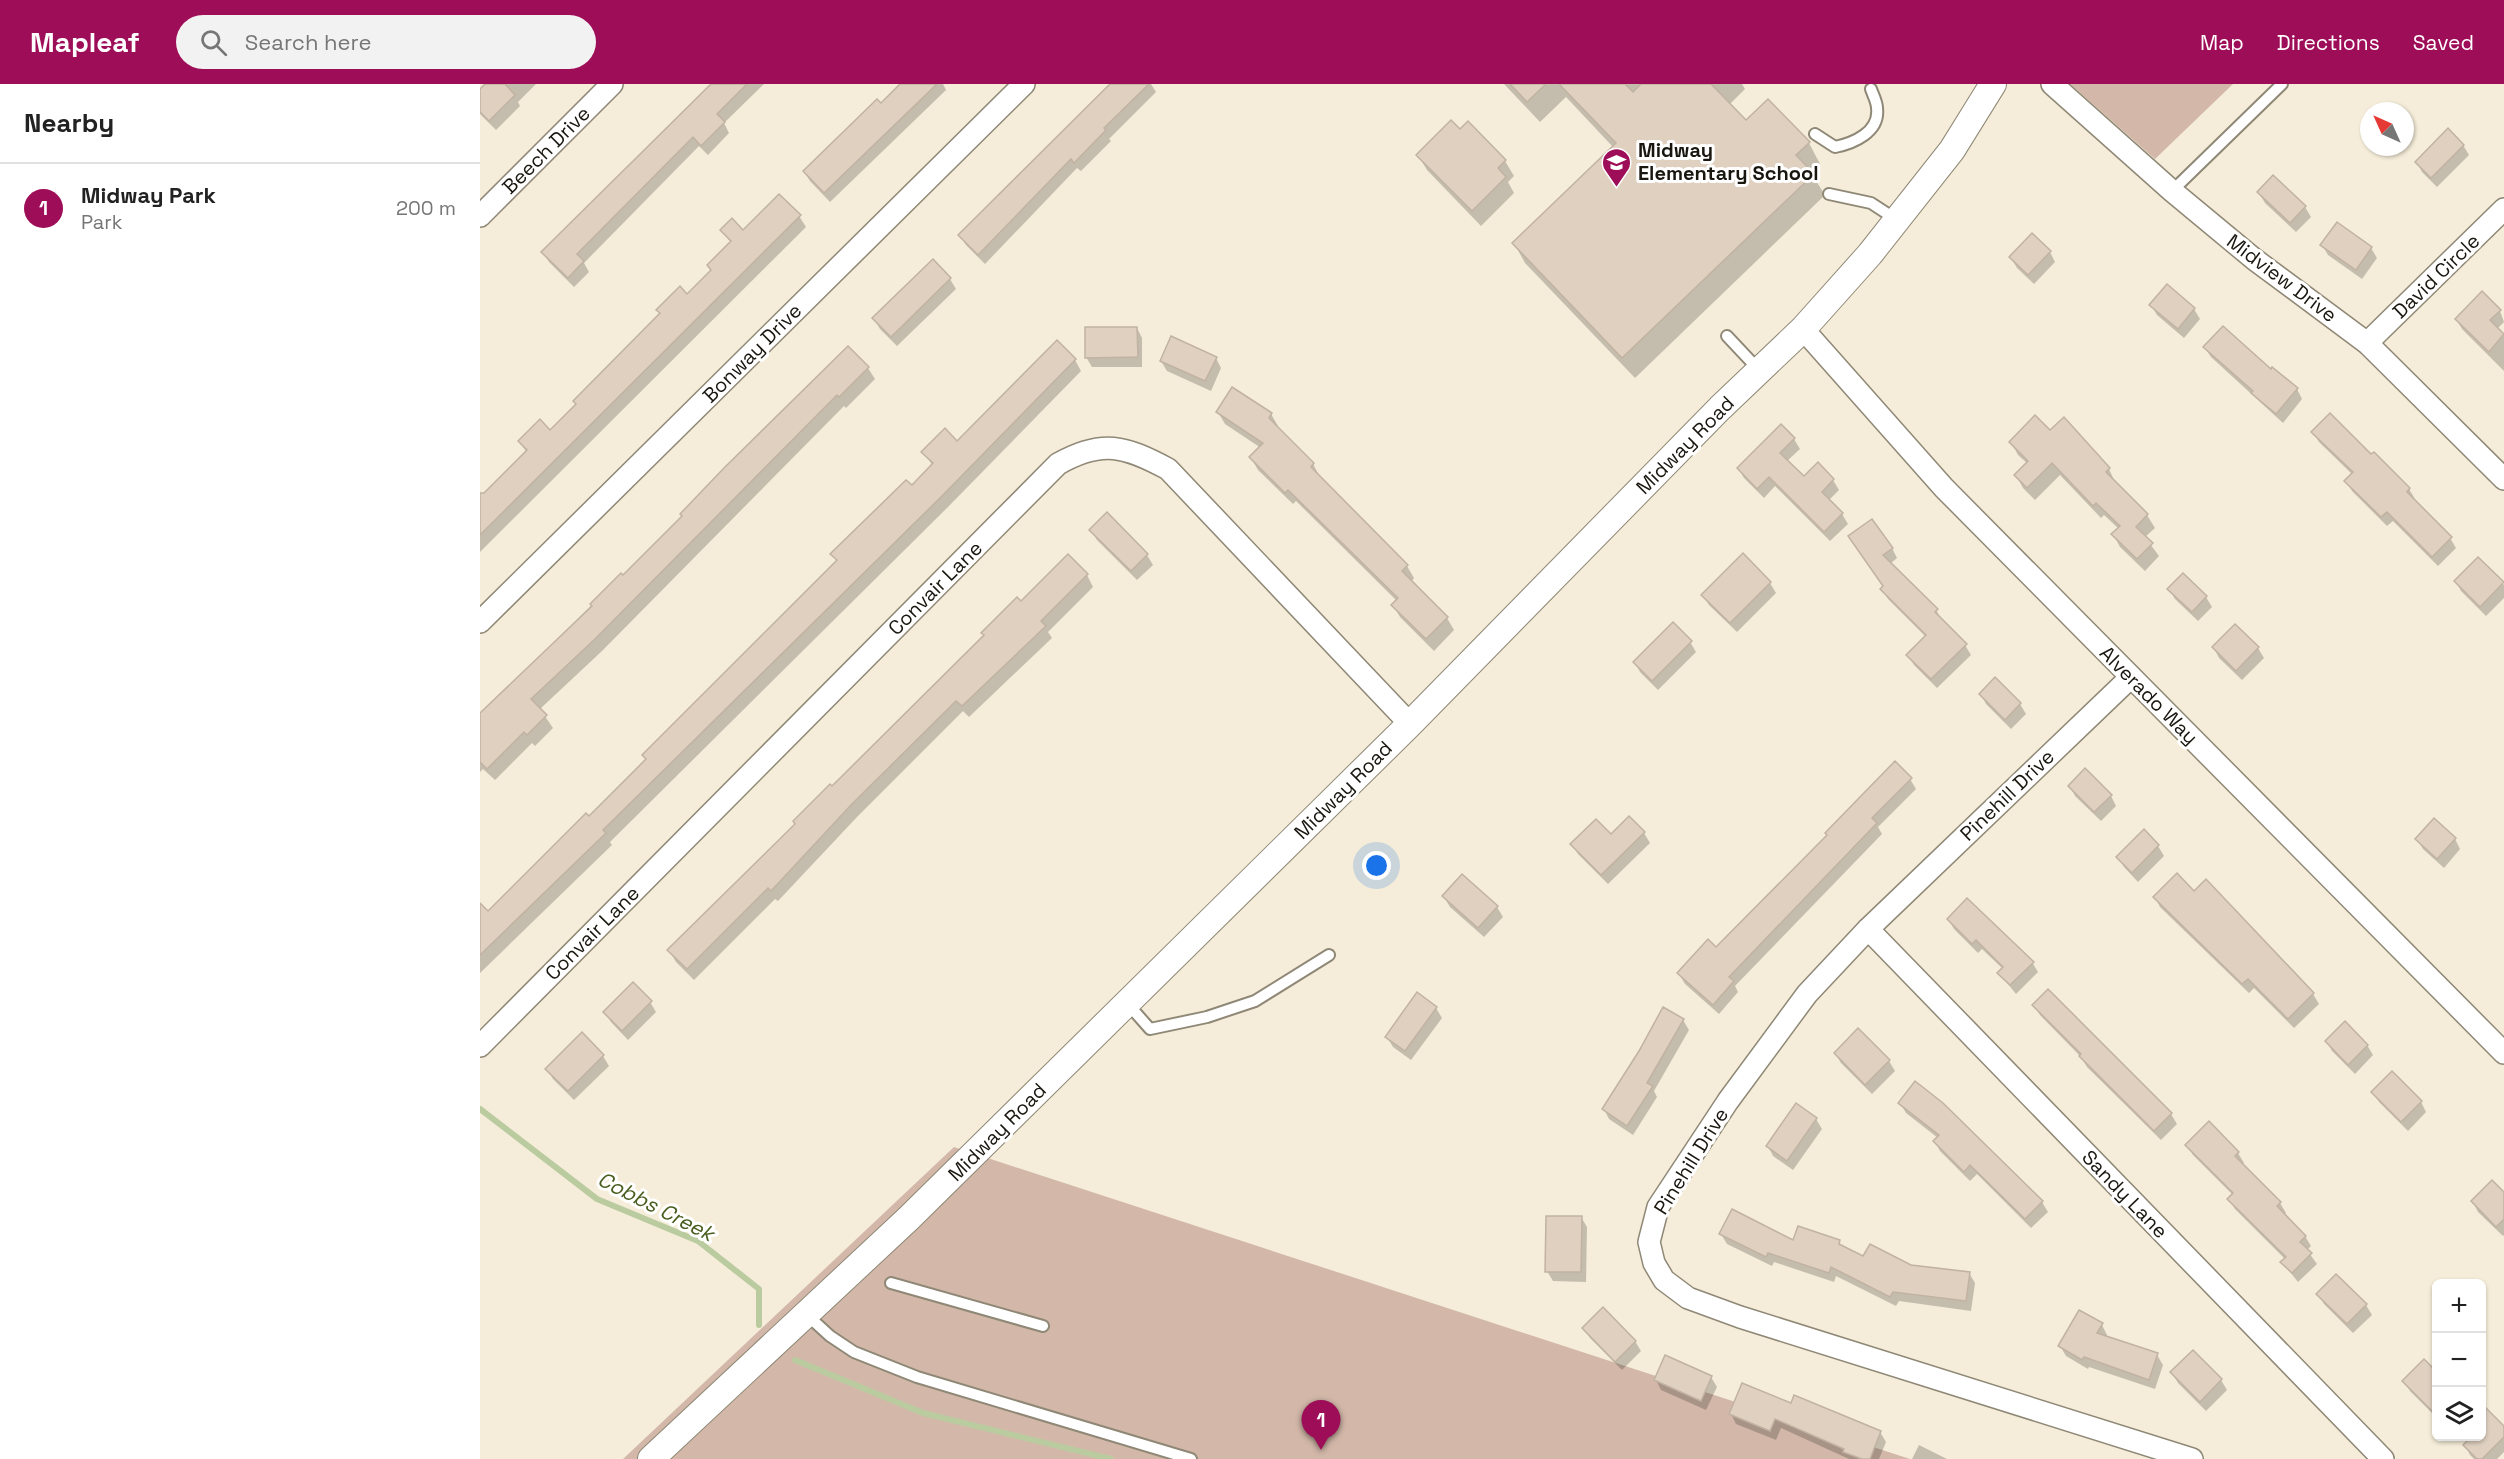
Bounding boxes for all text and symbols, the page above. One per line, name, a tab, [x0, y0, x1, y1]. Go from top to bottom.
search box	[176, 15, 596, 69]
text: Mapleaf	[30, 24, 140, 60]
icon: search	[197, 26, 230, 59]
text: Search here	[245, 28, 372, 56]
text: Map	[2200, 29, 2244, 56]
text: Directions	[2277, 29, 2380, 56]
text: Saved	[2413, 29, 2474, 56]
street label: Beech Drive	[496, 100, 596, 200]
north arrow	[2360, 102, 2414, 156]
text: Nearby	[24, 106, 114, 140]
place label: Midway Elementary School	[1638, 137, 1819, 186]
school or university icon: Midway Elementary School	[1601, 146, 1633, 188]
text: Midway Park	[81, 181, 216, 209]
text: 1	[39, 195, 48, 221]
text: 200 m	[396, 195, 456, 221]
text: Park	[81, 209, 123, 235]
street label: Midview Drive	[2222, 228, 2342, 328]
street label: David Circle	[2387, 228, 2485, 324]
street label: Bonway Drive	[697, 298, 807, 408]
street label: Midway Road	[1630, 390, 1740, 500]
street label: Convair Lane	[882, 535, 988, 641]
street label: Alverado Way	[2094, 640, 2204, 750]
street label: Midway Road	[1288, 735, 1398, 845]
street label: Pinehill Drive	[1954, 744, 2060, 846]
your location	[1362, 851, 1391, 880]
street label: Convair Lane	[539, 880, 645, 986]
street label: Midway Road	[942, 1077, 1052, 1187]
street label: Pinehill Drive	[1648, 1103, 1734, 1219]
street label: Sandy Lane	[2076, 1144, 2174, 1244]
water label: Cobbs Creek	[593, 1165, 721, 1248]
map controls	[2432, 1279, 2486, 1441]
button: +	[2432, 1279, 2486, 1333]
button: −	[2432, 1333, 2486, 1387]
button: layers	[2432, 1387, 2486, 1441]
pin: 1	[1302, 1400, 1340, 1450]

